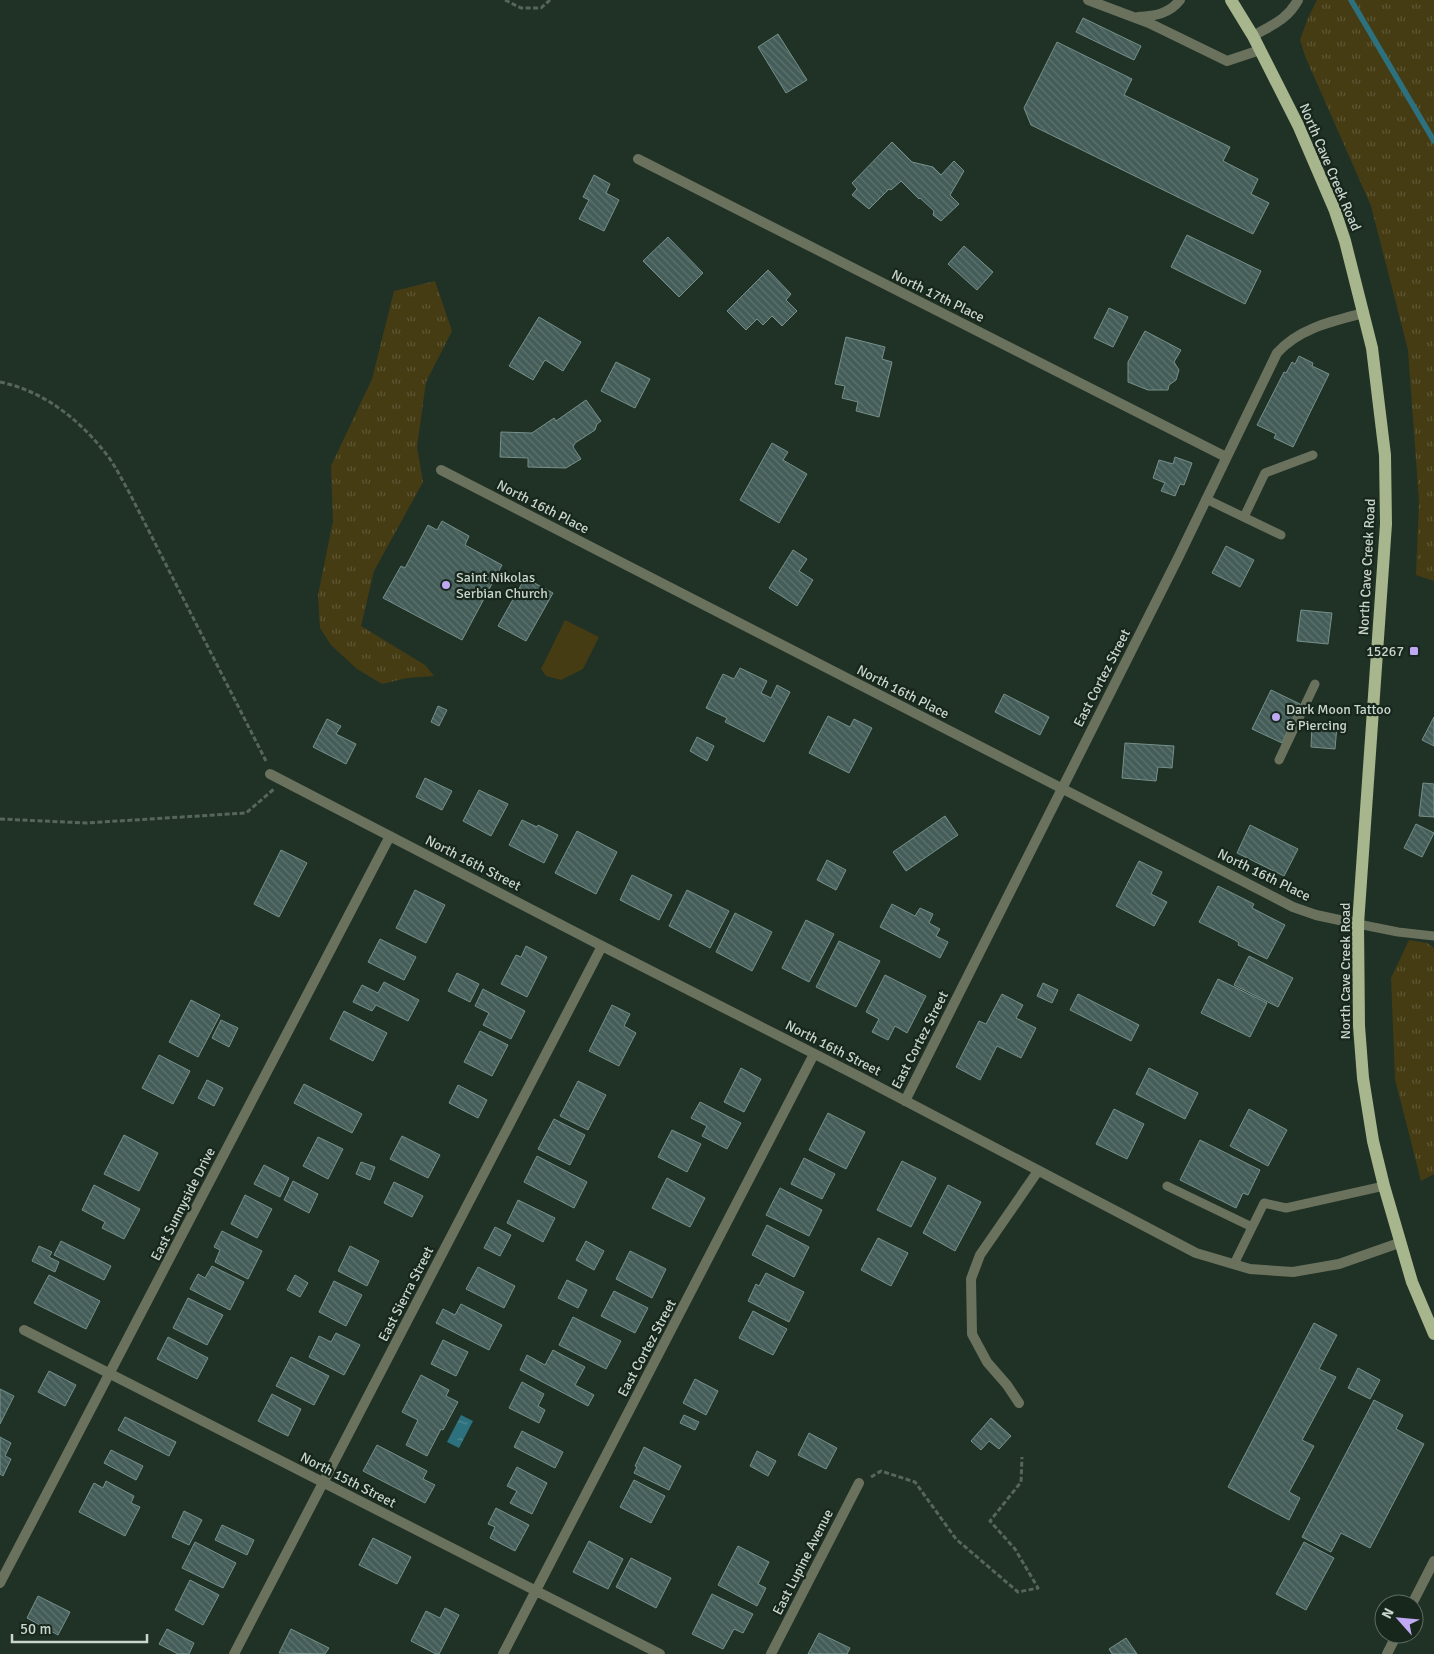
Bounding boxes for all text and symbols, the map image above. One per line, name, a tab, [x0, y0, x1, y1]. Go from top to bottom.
street label: North Cave Creek Road	[1295, 101, 1365, 233]
street label: North 17th Place	[889, 266, 987, 326]
street label: North 16th Place	[494, 476, 592, 538]
street label: North Cave Creek Road	[1355, 498, 1379, 636]
place label: Saint Nikolas Serbian Church	[456, 569, 548, 602]
marker: Saint Nikolas Serbian Church	[440, 579, 452, 591]
street label: East Cortez Street	[1070, 626, 1134, 730]
place label: 15267	[1366, 643, 1404, 660]
marker: 15267	[1408, 645, 1420, 657]
street label: North 16th Place	[854, 661, 952, 723]
place label: Dark Moon Tattoo & Piercing	[1286, 701, 1391, 734]
marker: Dark Moon Tattoo & Piercing	[1270, 711, 1282, 723]
street label: North 16th Street	[422, 832, 524, 894]
street label: North 16th Place	[1215, 845, 1313, 905]
street label: North Cave Creek Road	[1337, 903, 1354, 1039]
street label: East Cortez Street	[888, 988, 952, 1092]
street label: North 16th Street	[782, 1017, 884, 1079]
street label: East Sunnyside Drive	[147, 1145, 219, 1263]
street label: East Sierra Street	[375, 1244, 437, 1344]
street label: East Cortez Street	[614, 1296, 680, 1400]
street label: North 15th Street	[297, 1449, 399, 1511]
street label: East Lupine Avenue	[769, 1506, 837, 1618]
north arrow	[1374, 1594, 1424, 1644]
text: N	[1378, 1605, 1398, 1622]
scale bar	[12, 1612, 148, 1644]
text: 50 m	[20, 1620, 51, 1638]

